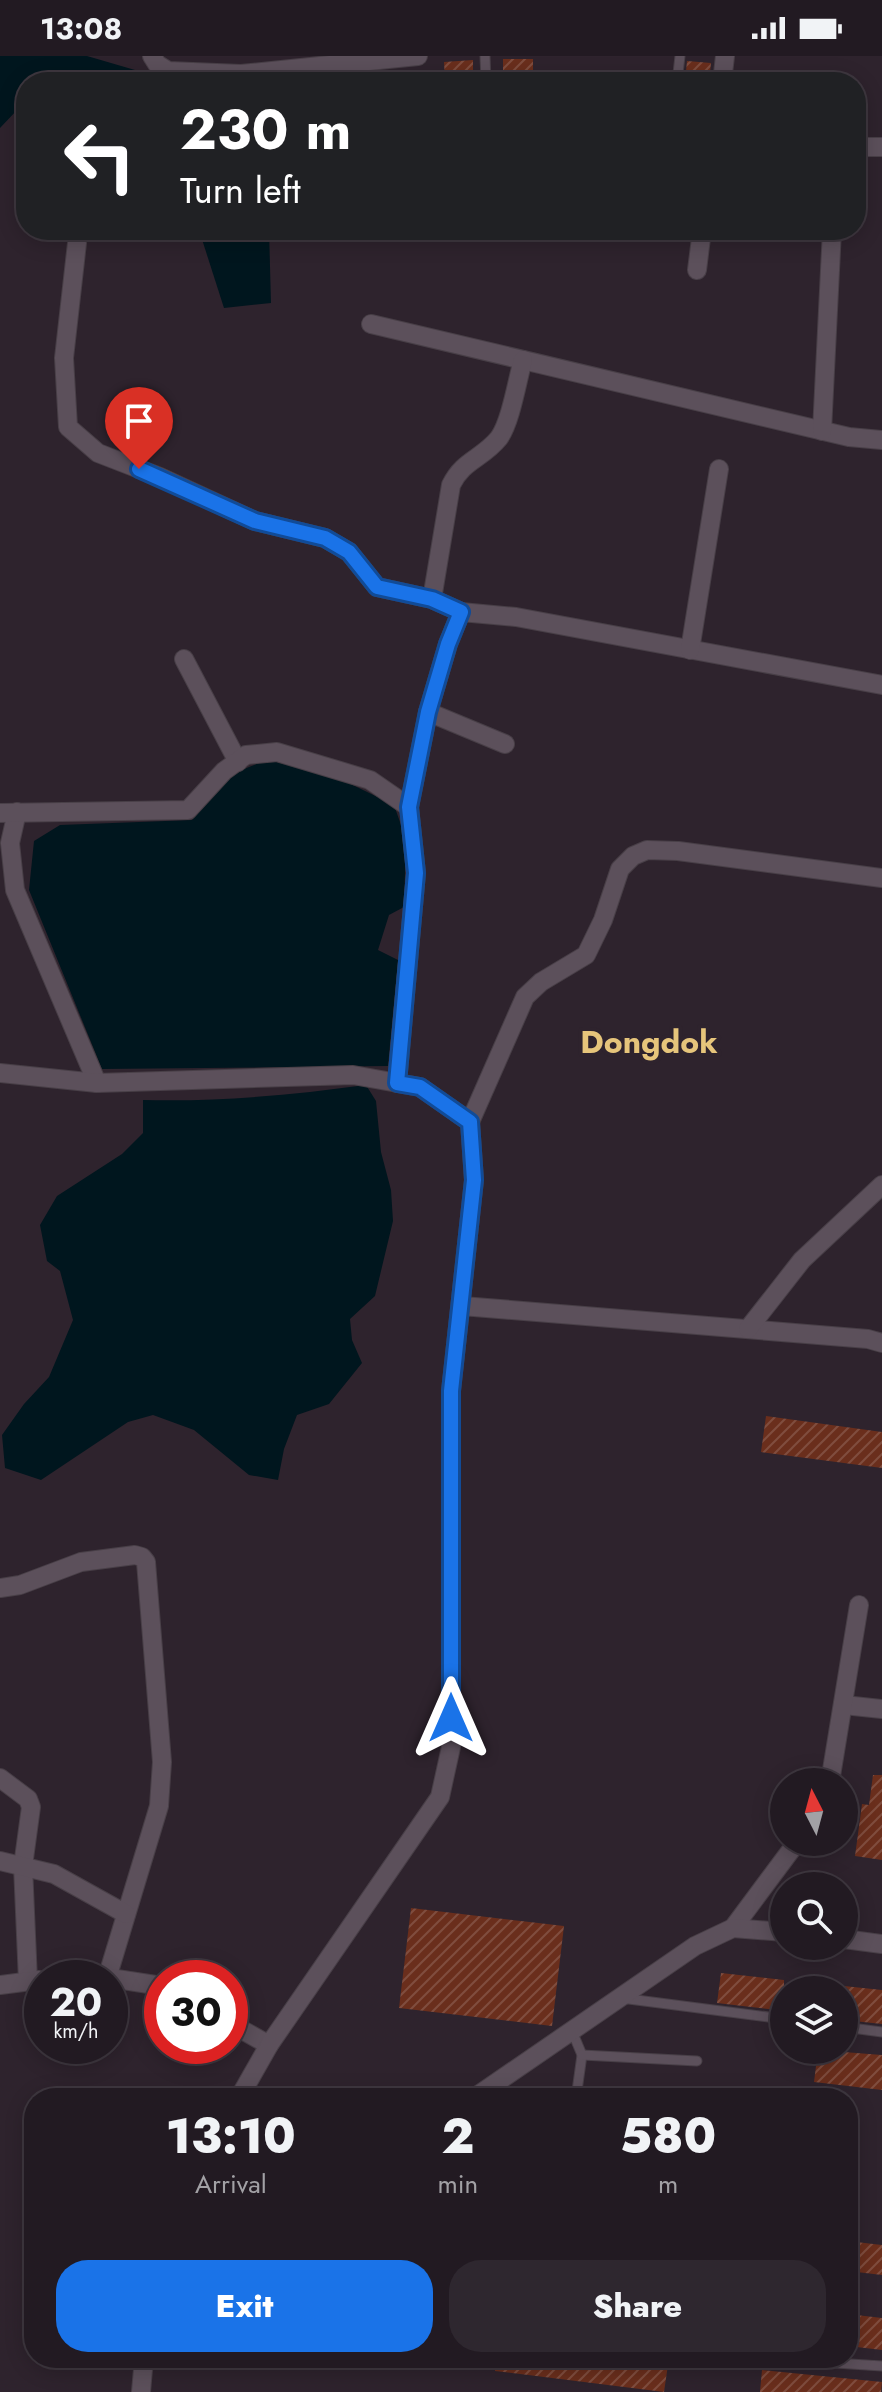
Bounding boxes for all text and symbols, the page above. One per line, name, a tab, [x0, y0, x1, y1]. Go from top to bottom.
text: 13:08	[40, 7, 122, 50]
text: 230 m	[180, 89, 351, 170]
icon: left	[48, 104, 152, 208]
text: Turn left	[180, 164, 301, 216]
pin	[105, 387, 173, 469]
icon: arrive	[117, 399, 161, 443]
district label: Dongdok	[580, 1019, 718, 1065]
position arrow	[409, 1676, 493, 1760]
north arrow	[770, 1768, 858, 1856]
map controls	[770, 1768, 858, 2064]
button: search	[770, 1872, 858, 1960]
speed limit sign: 30	[144, 1960, 248, 2064]
text: 20	[50, 1973, 102, 2031]
button: layers	[770, 1976, 858, 2064]
text: km/h	[53, 2017, 99, 2046]
text: 13:10	[166, 2102, 296, 2171]
text: 2	[442, 2102, 474, 2171]
text: 580	[620, 2102, 716, 2171]
text: Arrival	[195, 2165, 267, 2203]
text: min	[438, 2165, 478, 2203]
text: m	[658, 2165, 678, 2203]
button: Exit	[56, 2260, 433, 2352]
button: Share	[449, 2260, 826, 2352]

